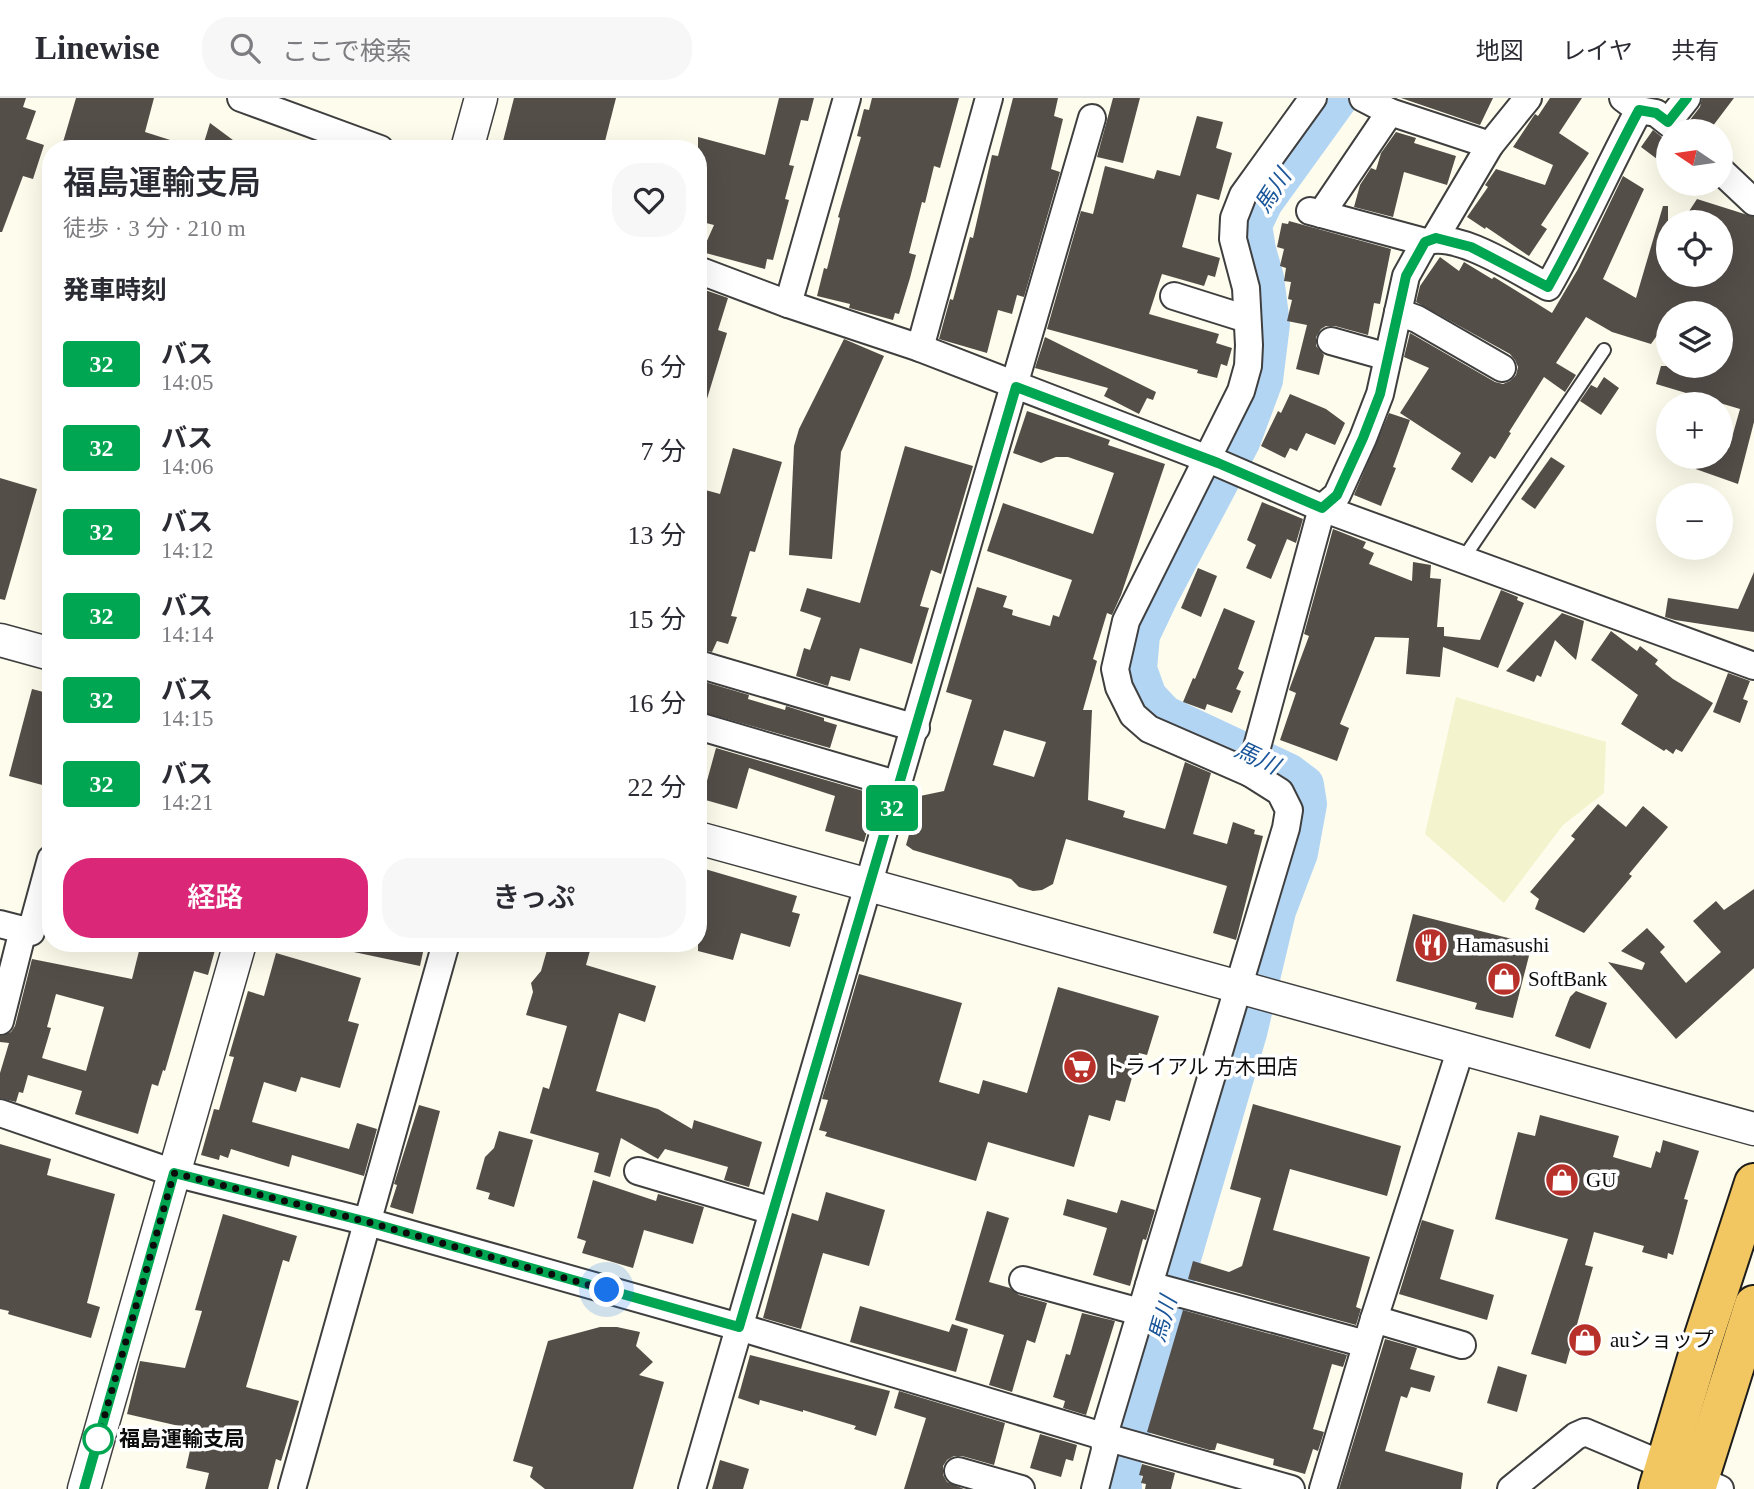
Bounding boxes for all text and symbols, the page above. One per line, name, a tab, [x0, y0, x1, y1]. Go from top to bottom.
search box	[202, 17, 692, 80]
icon: search	[226, 29, 264, 67]
text: Linewise	[35, 30, 160, 66]
text: ここで検索	[282, 37, 412, 66]
text: 地図	[1476, 38, 1524, 64]
text: レイヤ	[1562, 38, 1633, 64]
text: 共有	[1671, 38, 1719, 64]
north arrow	[1656, 119, 1732, 196]
map controls	[1656, 119, 1733, 560]
water label: 馬川	[1250, 162, 1298, 217]
button: heart	[612, 163, 686, 237]
text: 福島運輸支局	[63, 165, 261, 201]
button: locate	[1656, 210, 1733, 287]
text: 徒歩 · 3 分 · 210 m	[63, 216, 246, 241]
text: 発車時刻	[63, 276, 167, 305]
button: layers	[1656, 301, 1733, 378]
text: バス	[161, 340, 213, 369]
text: 32	[90, 351, 114, 377]
text: 6 分	[640, 353, 686, 382]
text: 14:05	[161, 370, 213, 395]
button: +	[1656, 392, 1733, 469]
text: バス	[161, 424, 213, 453]
text: 32	[90, 435, 114, 461]
text: 7 分	[640, 437, 686, 466]
text: 14:06	[161, 454, 213, 479]
button: −	[1656, 483, 1733, 560]
text: バス	[161, 508, 213, 537]
text: 32	[90, 519, 114, 545]
text: 13 分	[627, 521, 686, 550]
text: 14:12	[161, 538, 213, 563]
text: バス	[161, 592, 213, 621]
text: 32	[90, 603, 114, 629]
text: 15 分	[627, 605, 686, 634]
text: 14:14	[161, 622, 213, 647]
text: バス	[161, 676, 213, 705]
text: 32	[90, 687, 114, 713]
text: 16 分	[627, 689, 686, 718]
text: 14:15	[161, 706, 213, 731]
water label: 馬川	[1231, 737, 1286, 780]
text: バス	[161, 760, 213, 789]
text: 32	[90, 771, 114, 797]
text: 22 分	[627, 773, 686, 802]
line badge: 32	[860, 785, 924, 831]
text: 14:21	[161, 790, 213, 815]
text: 32	[880, 795, 904, 821]
button: 経路	[63, 858, 368, 938]
button: きっぷ	[382, 858, 686, 938]
restaurant icon: Hamasushi	[1412, 926, 1450, 964]
place label: Hamasushi	[1456, 933, 1549, 957]
shop icon: SoftBank	[1485, 960, 1523, 998]
place label: SoftBank	[1528, 967, 1608, 991]
supermarket icon: トライアル 方木田店	[1061, 1048, 1099, 1086]
place label: トライアル 方木田店	[1104, 1055, 1298, 1079]
shop icon: GU	[1543, 1161, 1581, 1199]
place label: GU	[1586, 1168, 1616, 1192]
your location	[589, 1272, 624, 1307]
water label: 馬川	[1145, 1291, 1182, 1345]
shop icon: auショップ	[1566, 1321, 1604, 1359]
place label: auショップ	[1610, 1328, 1714, 1352]
marker: 福島運輸支局	[83, 1424, 113, 1454]
place label: 福島運輸支局	[119, 1427, 245, 1451]

